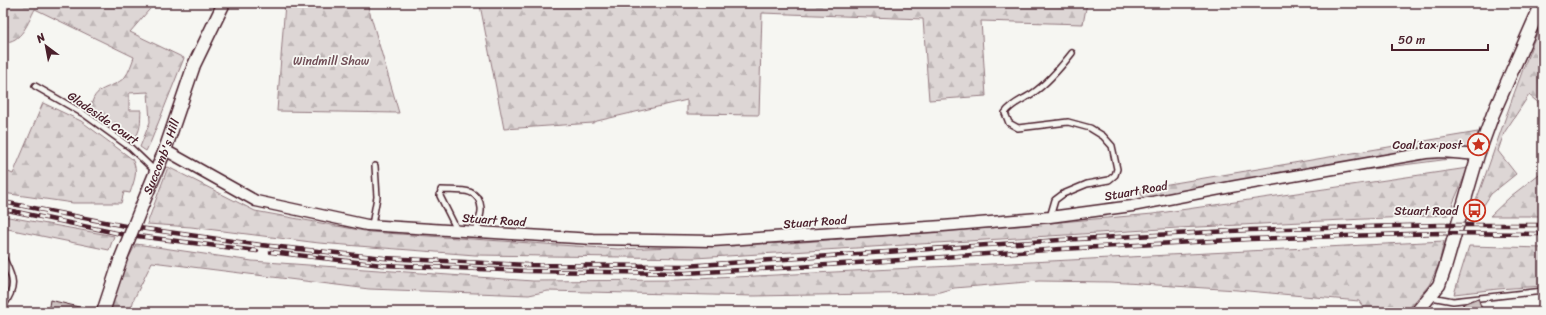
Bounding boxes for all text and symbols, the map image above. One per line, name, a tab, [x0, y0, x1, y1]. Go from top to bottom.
north arrow	[26, 26, 66, 66]
scale bar	[1392, 26, 1488, 52]
text: N	[32, 28, 50, 49]
text: 50 m	[1398, 29, 1425, 51]
park label: Windmill Shaw	[293, 50, 370, 72]
street label: Gladeside Court	[63, 85, 144, 151]
street label: Succomb's Hill	[137, 115, 186, 198]
place icon: Coal tax post	[1465, 132, 1491, 158]
place label: Coal tax post	[1393, 134, 1463, 156]
street label: Stuart Road	[1103, 174, 1171, 207]
bus stop icon: Stuart Road	[1461, 198, 1487, 224]
place label: Stuart Road	[1394, 200, 1460, 222]
street label: Stuart Road	[461, 207, 528, 233]
street label: Stuart Road	[782, 209, 849, 235]

